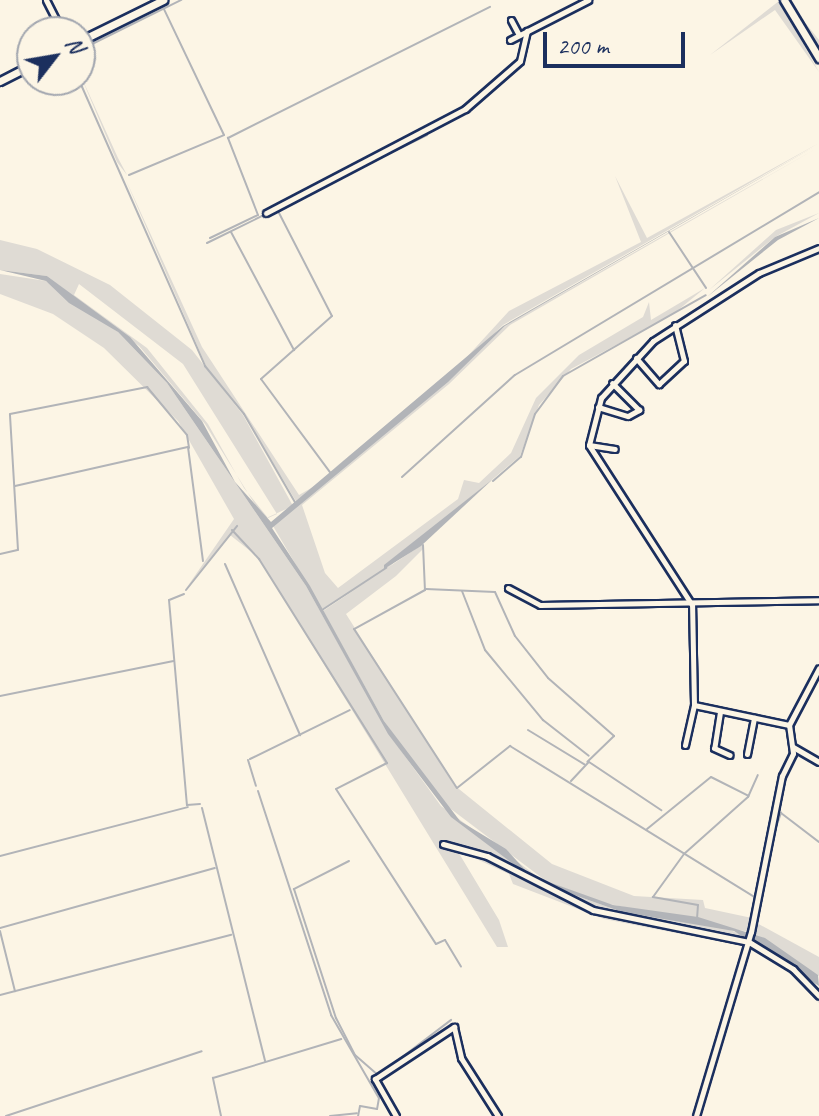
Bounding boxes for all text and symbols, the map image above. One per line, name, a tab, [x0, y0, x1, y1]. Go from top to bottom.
north arrow	[16, 16, 96, 96]
scale bar	[547, 16, 689, 66]
text: 200 m	[557, 31, 609, 61]
text: N	[59, 32, 90, 58]

